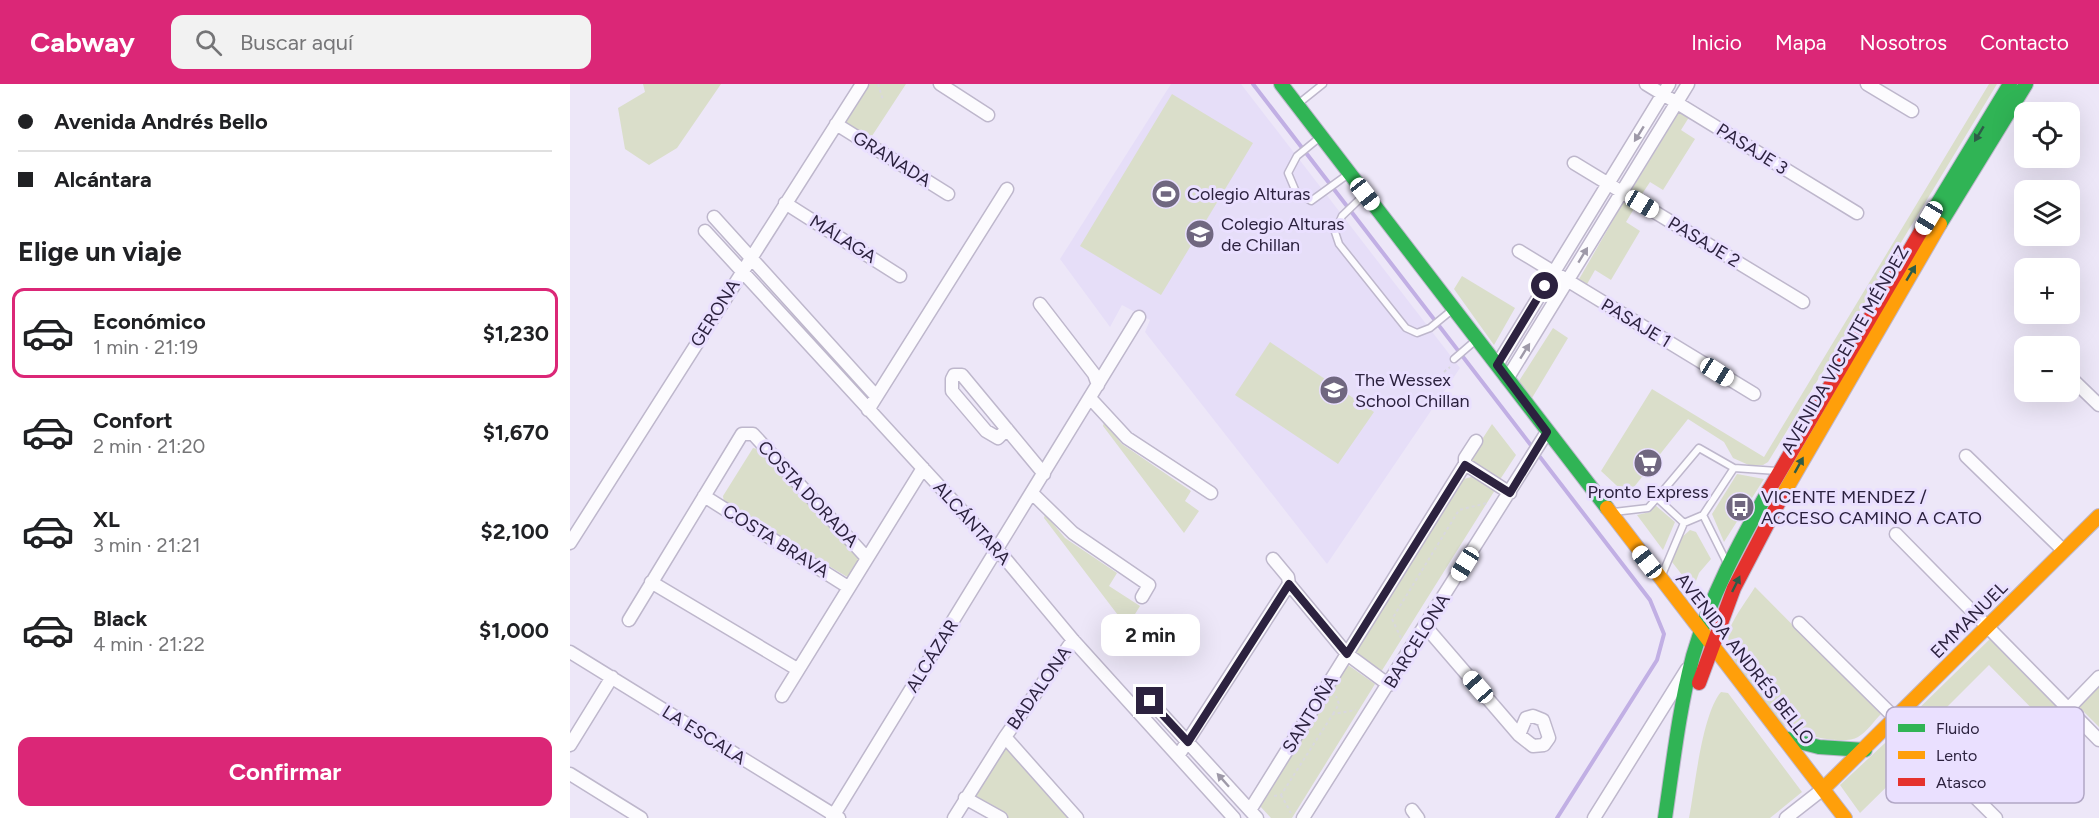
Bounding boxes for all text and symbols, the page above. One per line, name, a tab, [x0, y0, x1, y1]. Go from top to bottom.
search box	[171, 15, 591, 69]
text: Cabway	[30, 25, 135, 59]
icon: search	[192, 26, 225, 59]
text: Buscar aquí	[240, 29, 353, 56]
text: Inicio	[1691, 30, 1742, 55]
text: Mapa	[1775, 30, 1827, 55]
text: Nosotros	[1860, 30, 1947, 55]
text: Contacto	[1980, 30, 2069, 55]
map controls	[2014, 102, 2080, 402]
button: locate	[2014, 102, 2080, 168]
text: Avenida Andrés Bello	[54, 108, 268, 135]
street label: PASAJE 3	[1712, 118, 1792, 180]
street label: GRANADA	[849, 126, 935, 192]
one-way arrow	[1633, 126, 1644, 142]
one-way arrow	[1974, 126, 1985, 142]
text: Alcántara	[54, 166, 152, 193]
car	[1347, 174, 1383, 214]
sports icon: Colegio Alturas	[1150, 178, 1182, 210]
button: layers	[2014, 180, 2080, 246]
place label: Colegio Alturas	[1187, 183, 1310, 205]
car	[1622, 187, 1662, 221]
car	[1912, 198, 1946, 238]
street label: MÁLAGA	[806, 210, 880, 268]
street label: PASAJE 2	[1664, 212, 1744, 272]
place label: Colegio Alturas de Chillan	[1221, 213, 1344, 256]
school or university icon: Colegio Alturas de Chillan	[1184, 218, 1216, 250]
text: Elige un viaje	[18, 235, 182, 268]
street label: AVENIDA VICENTE MÉNDEZ	[1776, 242, 1914, 458]
one-way arrow	[1578, 247, 1589, 263]
button: +	[2014, 258, 2080, 324]
one-way arrow	[1906, 264, 1916, 281]
route start	[1531, 272, 1558, 299]
street label: GERONA	[686, 275, 744, 351]
street label: PASAJE 1	[1597, 294, 1675, 352]
icon: car	[21, 306, 75, 360]
text: Económico	[93, 308, 206, 335]
text: $1,230	[483, 320, 549, 347]
text: 1 min · 21:19	[93, 335, 198, 359]
button: −	[2014, 336, 2080, 402]
one-way arrow	[1519, 343, 1530, 359]
car	[1697, 355, 1737, 389]
place label: The Wessex School Chillan	[1355, 369, 1469, 412]
school or university icon: The Wessex School Chillan	[1318, 374, 1350, 406]
icon: car	[21, 405, 75, 459]
text: Confort	[93, 407, 173, 434]
text: $1,670	[483, 419, 549, 446]
text: 2 min · 21:20	[93, 434, 205, 458]
street label: COSTA DORADA	[753, 436, 863, 552]
supermarket icon: Pronto Express	[1632, 447, 1664, 479]
one-way arrow	[1794, 456, 1804, 473]
street label: ALCÁNTARA	[929, 477, 1015, 569]
place label: Pronto Express	[1587, 481, 1709, 503]
place label: VICENTE MENDEZ / ACCESO CAMINO A CATO	[1761, 486, 1982, 529]
bus stop icon: VICENTE MENDEZ / ACCESO CAMINO A CATO	[1724, 491, 1756, 523]
street label: COSTA BRAVA	[719, 500, 833, 582]
icon: car	[21, 504, 75, 558]
text: XL	[93, 506, 120, 533]
text: $2,100	[481, 518, 549, 545]
text: 3 min · 21:21	[93, 533, 201, 557]
car	[1629, 542, 1665, 582]
car	[1448, 544, 1482, 584]
street label: AVENIDA ANDRÉS BELLO	[1671, 569, 1819, 749]
one-way arrow	[1730, 575, 1740, 593]
street label: EMMANUEL	[1926, 576, 2013, 663]
street label: BARCELONA	[1379, 590, 1455, 692]
icon: car	[21, 603, 75, 657]
text: Black	[93, 605, 147, 632]
callout: 2 min	[1100, 614, 1200, 656]
street label: ALCÁZAR	[901, 616, 963, 696]
text: $1,000	[479, 617, 549, 644]
text: 2 min	[1125, 623, 1176, 647]
text: 4 min · 21:22	[93, 632, 205, 656]
street label: BADALONA	[1002, 642, 1076, 734]
car	[1459, 668, 1497, 706]
street label: SANTOÑA	[1278, 671, 1342, 757]
route end	[1136, 687, 1163, 714]
street label: LA ESCALA	[658, 701, 750, 769]
legend	[1886, 707, 2084, 803]
text: Fluido	[1936, 719, 1980, 738]
button: Confirmar	[18, 737, 552, 806]
text: Lento	[1936, 746, 1977, 765]
one-way arrow	[1217, 773, 1230, 788]
text: Atasco	[1936, 773, 1986, 792]

